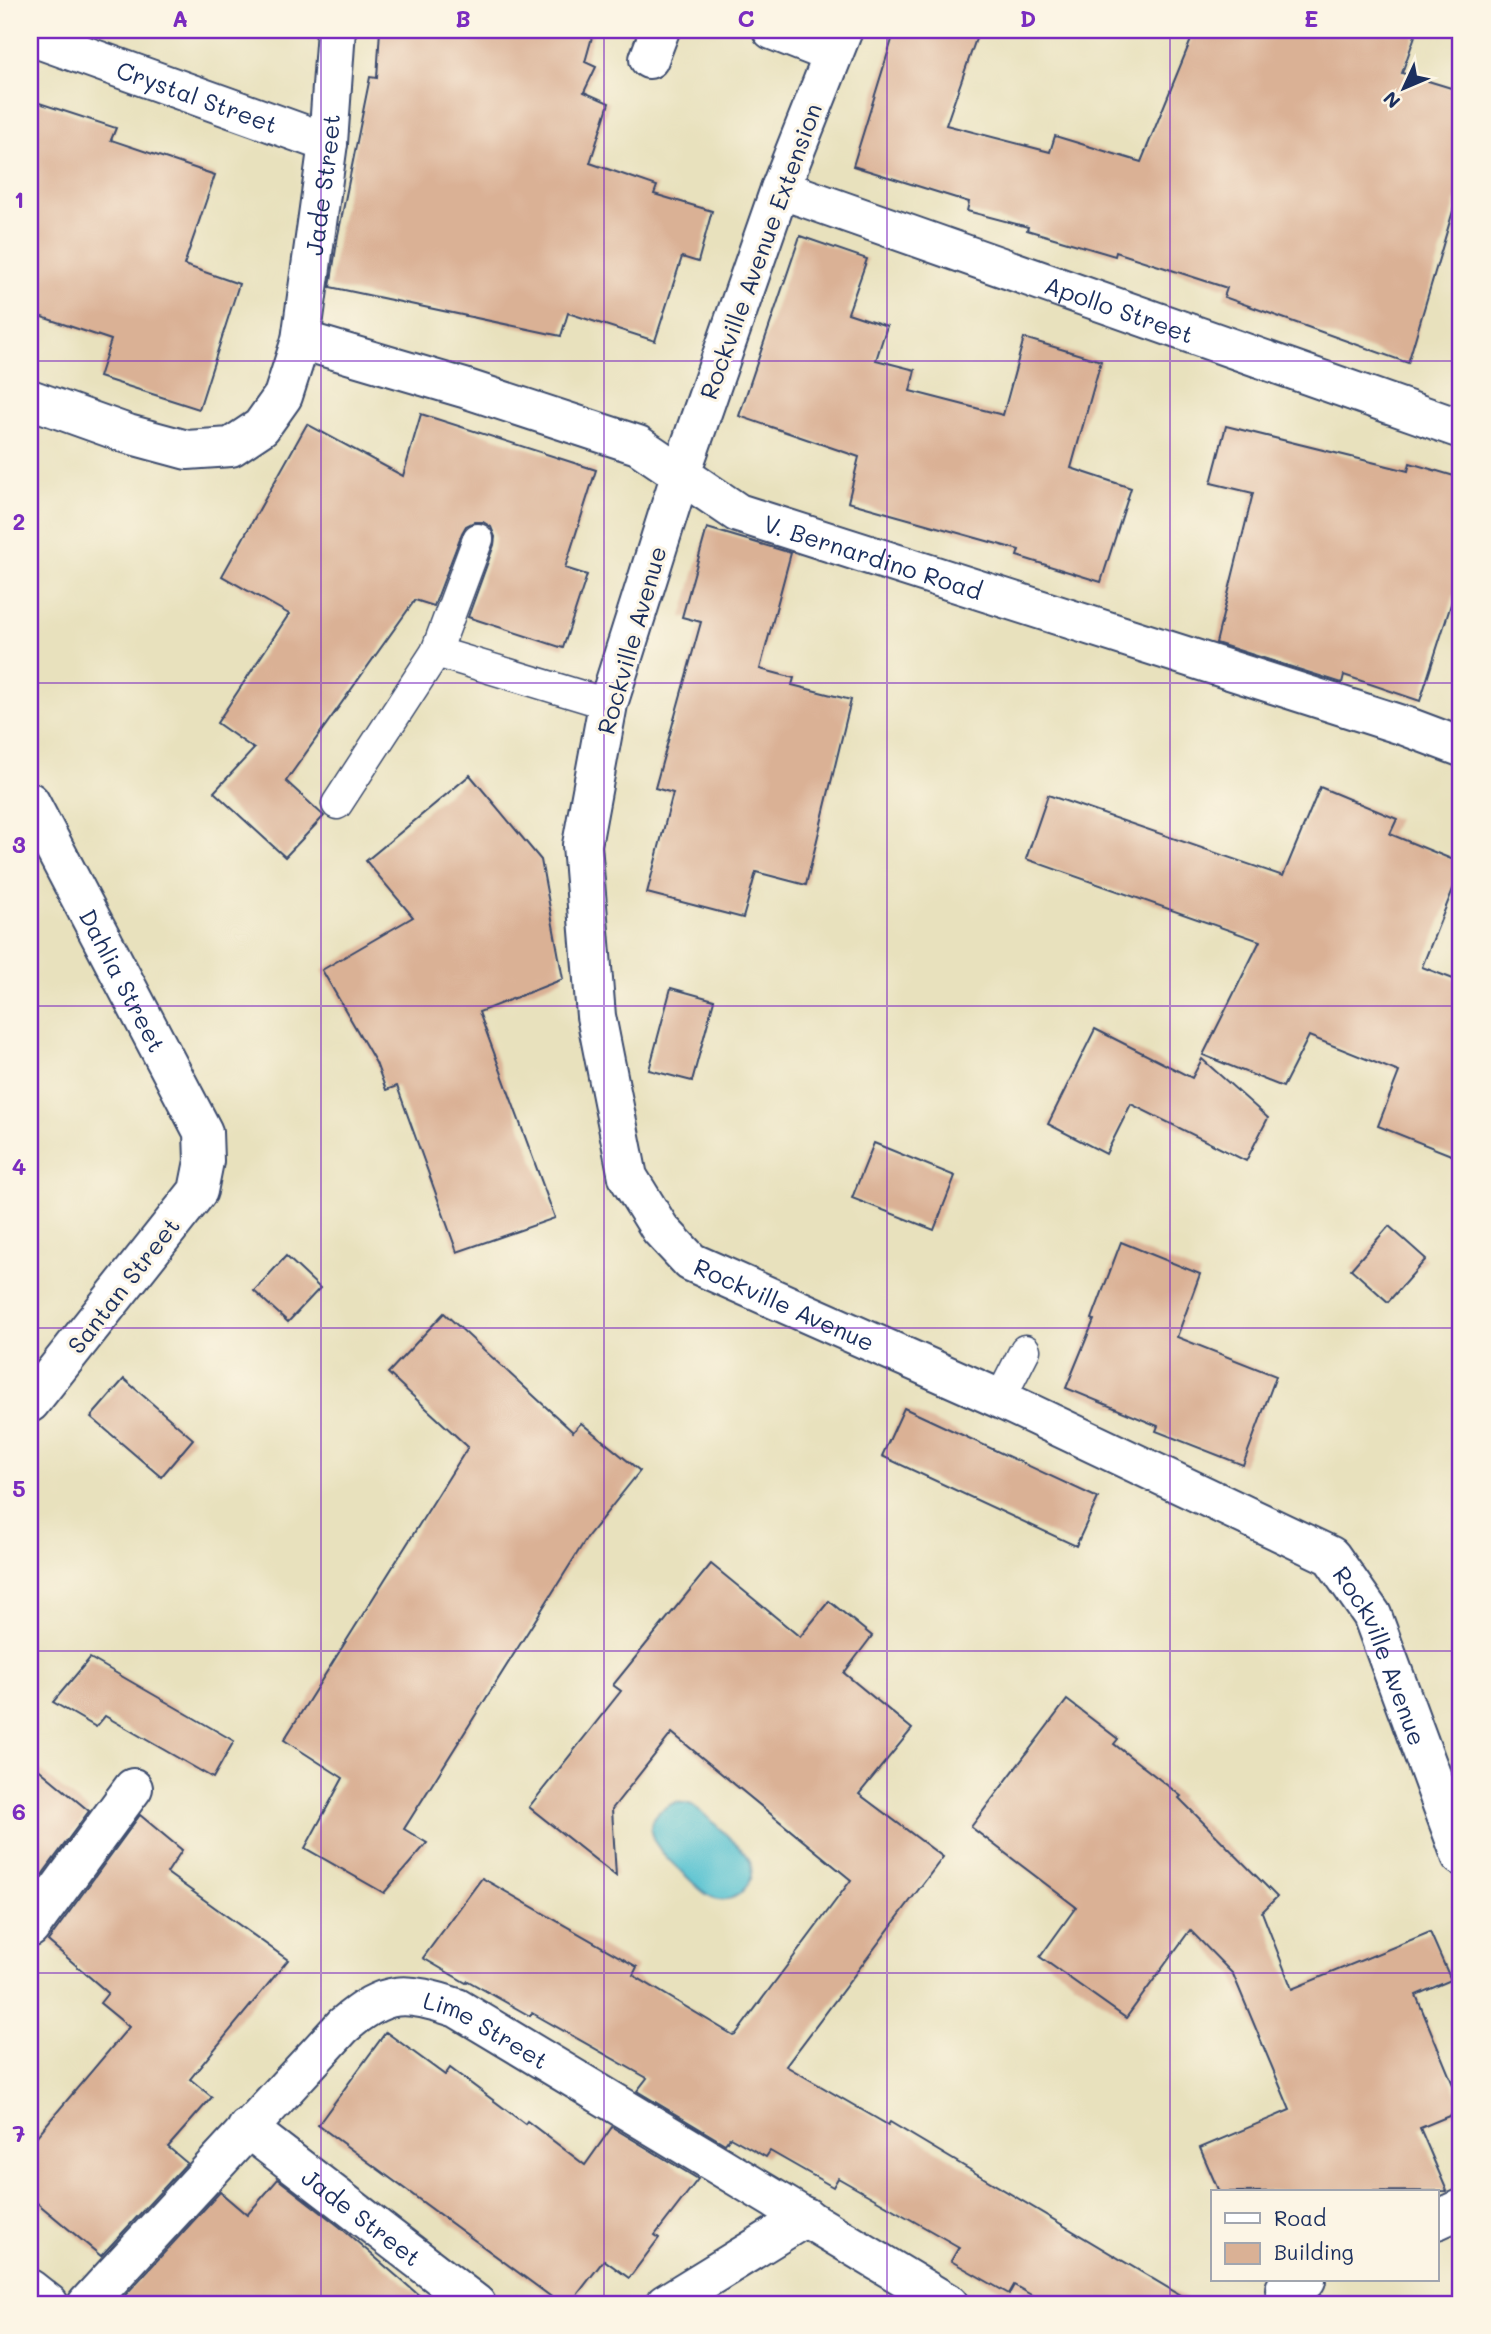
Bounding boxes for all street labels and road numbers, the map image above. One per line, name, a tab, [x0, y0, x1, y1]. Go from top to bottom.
street label: Crystal Street	[113, 53, 282, 139]
street label: Rockville Avenue Extension	[692, 99, 828, 403]
street label: Jade Street	[297, 113, 346, 257]
street label: Apollo Street	[1041, 268, 1198, 349]
street label: V. Bernardino Road	[760, 507, 986, 606]
street label: Rockville Avenue	[589, 542, 673, 738]
street label: Dahlia Street	[73, 903, 174, 1057]
street label: Santan Street	[60, 1211, 186, 1359]
street label: Rockville Avenue	[690, 1250, 880, 1357]
street label: Rockville Avenue	[1327, 1560, 1434, 1749]
street label: Lime Street	[420, 1983, 554, 2075]
street label: Jade Street	[296, 2161, 428, 2272]

